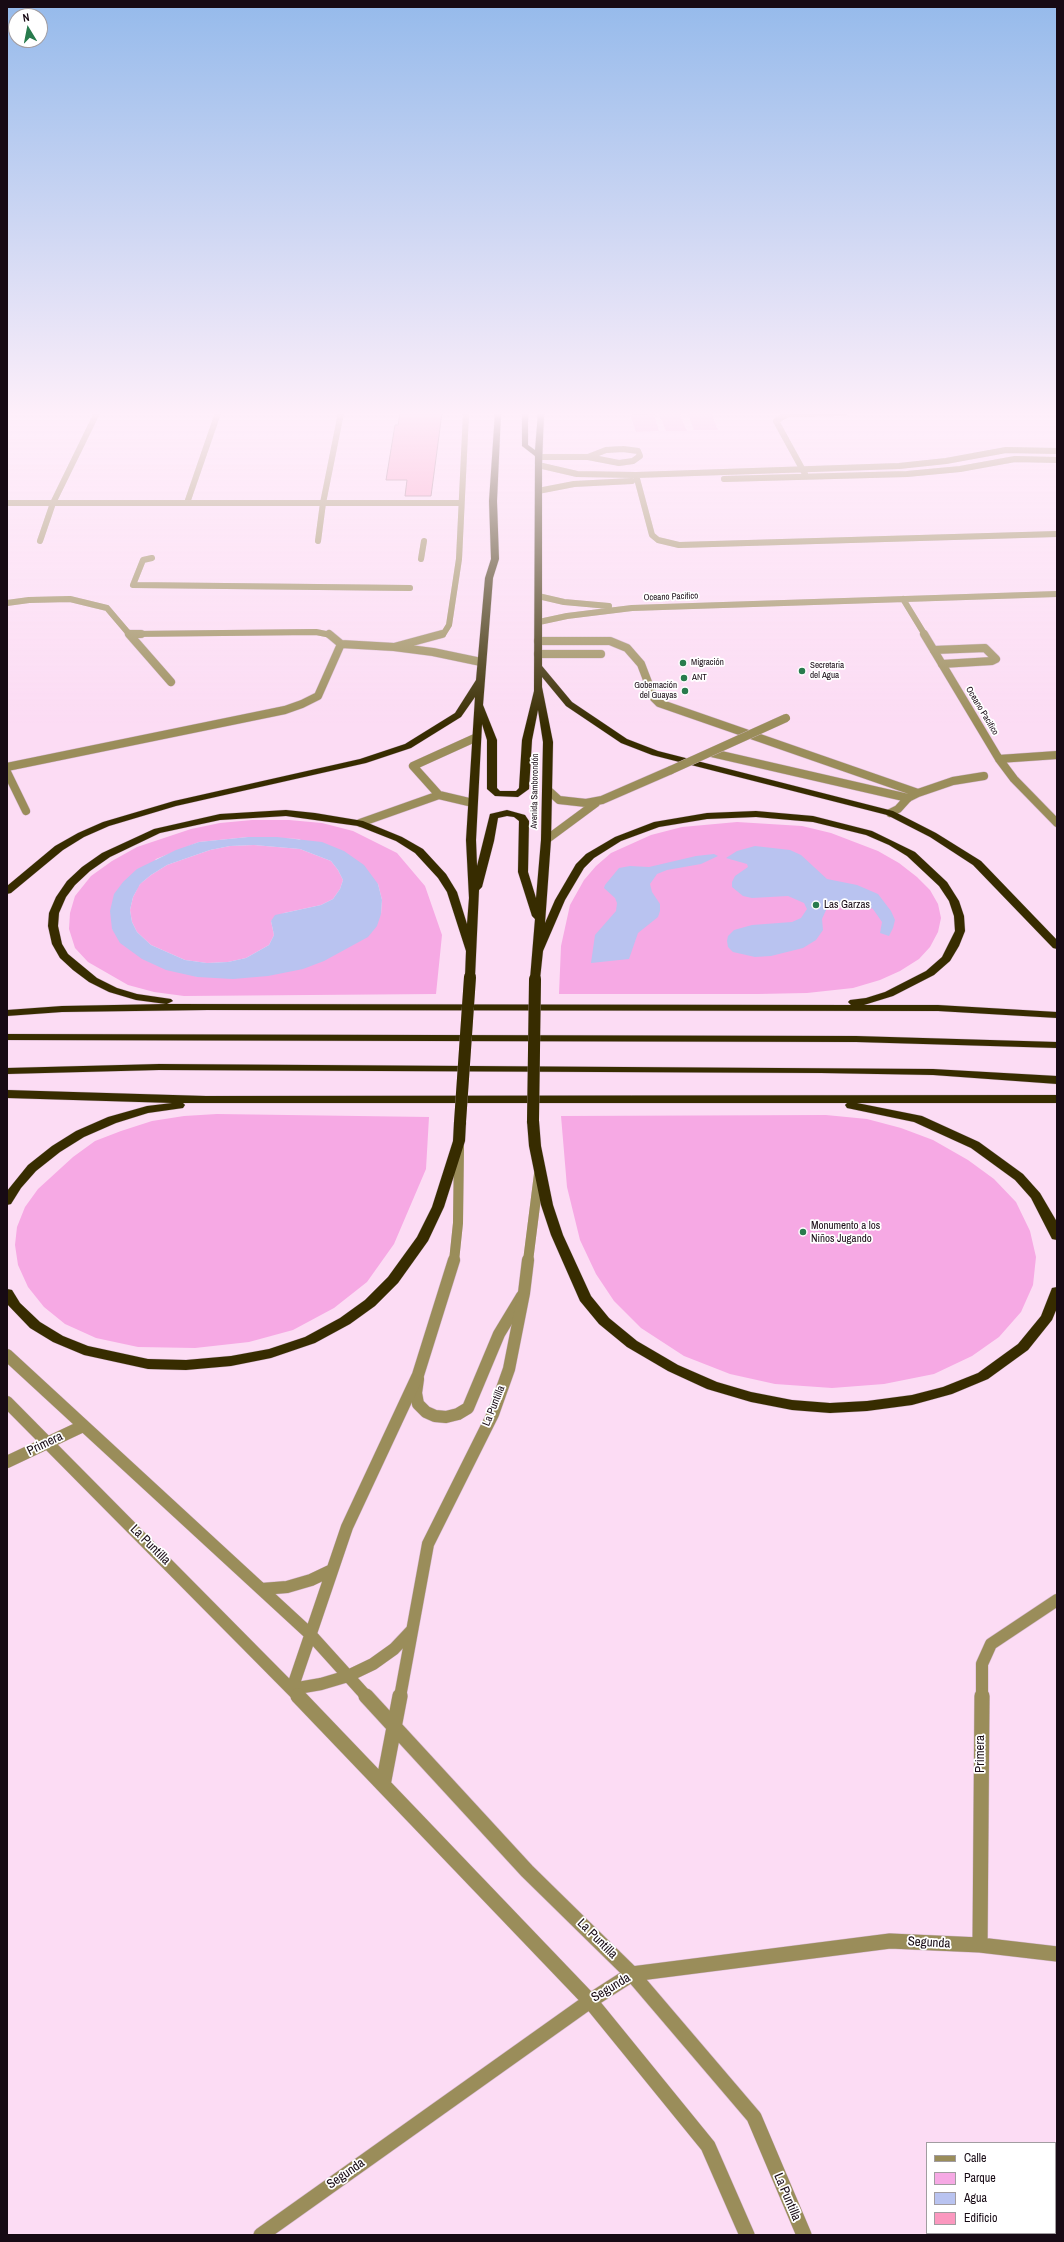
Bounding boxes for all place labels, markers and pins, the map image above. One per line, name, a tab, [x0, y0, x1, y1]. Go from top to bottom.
marker: Migración	[678, 658, 688, 668]
place label: Migración	[691, 658, 724, 668]
place label: Secretaria del Agua	[810, 661, 844, 682]
marker: Secretaria del Agua	[797, 666, 807, 676]
marker: ANT	[679, 673, 689, 683]
place label: ANT	[692, 673, 707, 683]
place label: Gobernación del Guayas	[634, 681, 677, 702]
marker: Gobernación del Guayas	[680, 686, 690, 696]
place label: Las Garzas	[824, 898, 870, 912]
marker: Las Garzas	[811, 900, 821, 910]
place label: Monumento a los Niños Jugando	[811, 1219, 880, 1245]
marker: Monumento a los Niños Jugando	[798, 1227, 808, 1237]

